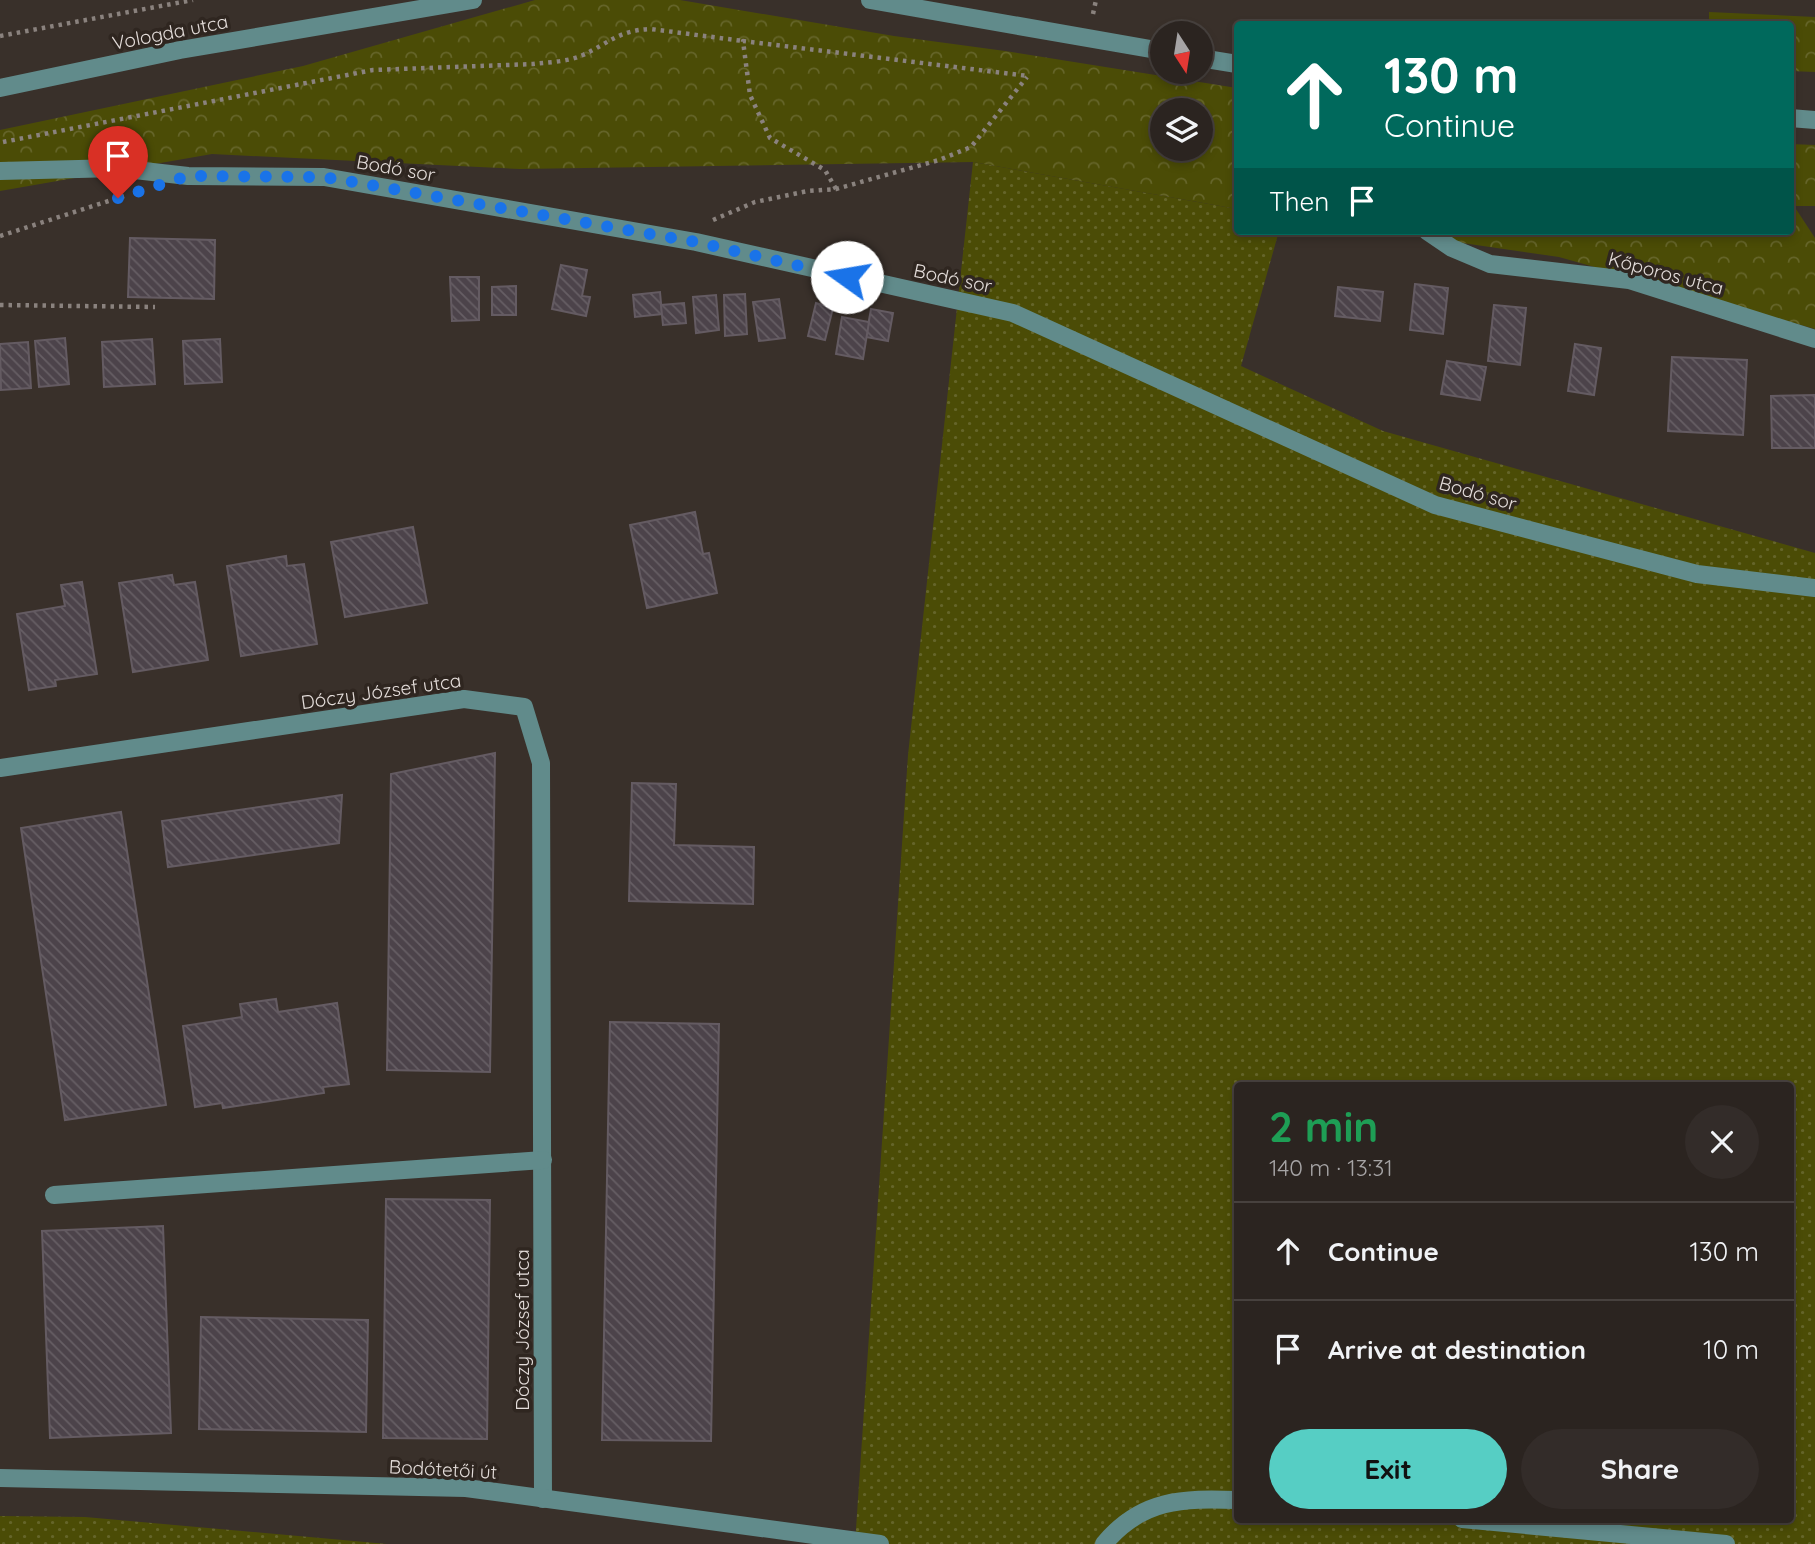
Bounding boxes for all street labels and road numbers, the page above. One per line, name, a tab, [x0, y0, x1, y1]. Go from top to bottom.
street label: Vologda utca	[110, 9, 230, 55]
street label: Bodó sor	[355, 149, 438, 187]
street label: Kőporos utca	[1606, 246, 1726, 300]
street label: Bodó sor	[912, 258, 995, 298]
street label: Bodó sor	[1436, 470, 1520, 516]
street label: Dóczy József utca	[299, 668, 463, 714]
street label: Dóczy József utca	[510, 1249, 534, 1411]
street label: Bodótetői út	[388, 1454, 498, 1484]

